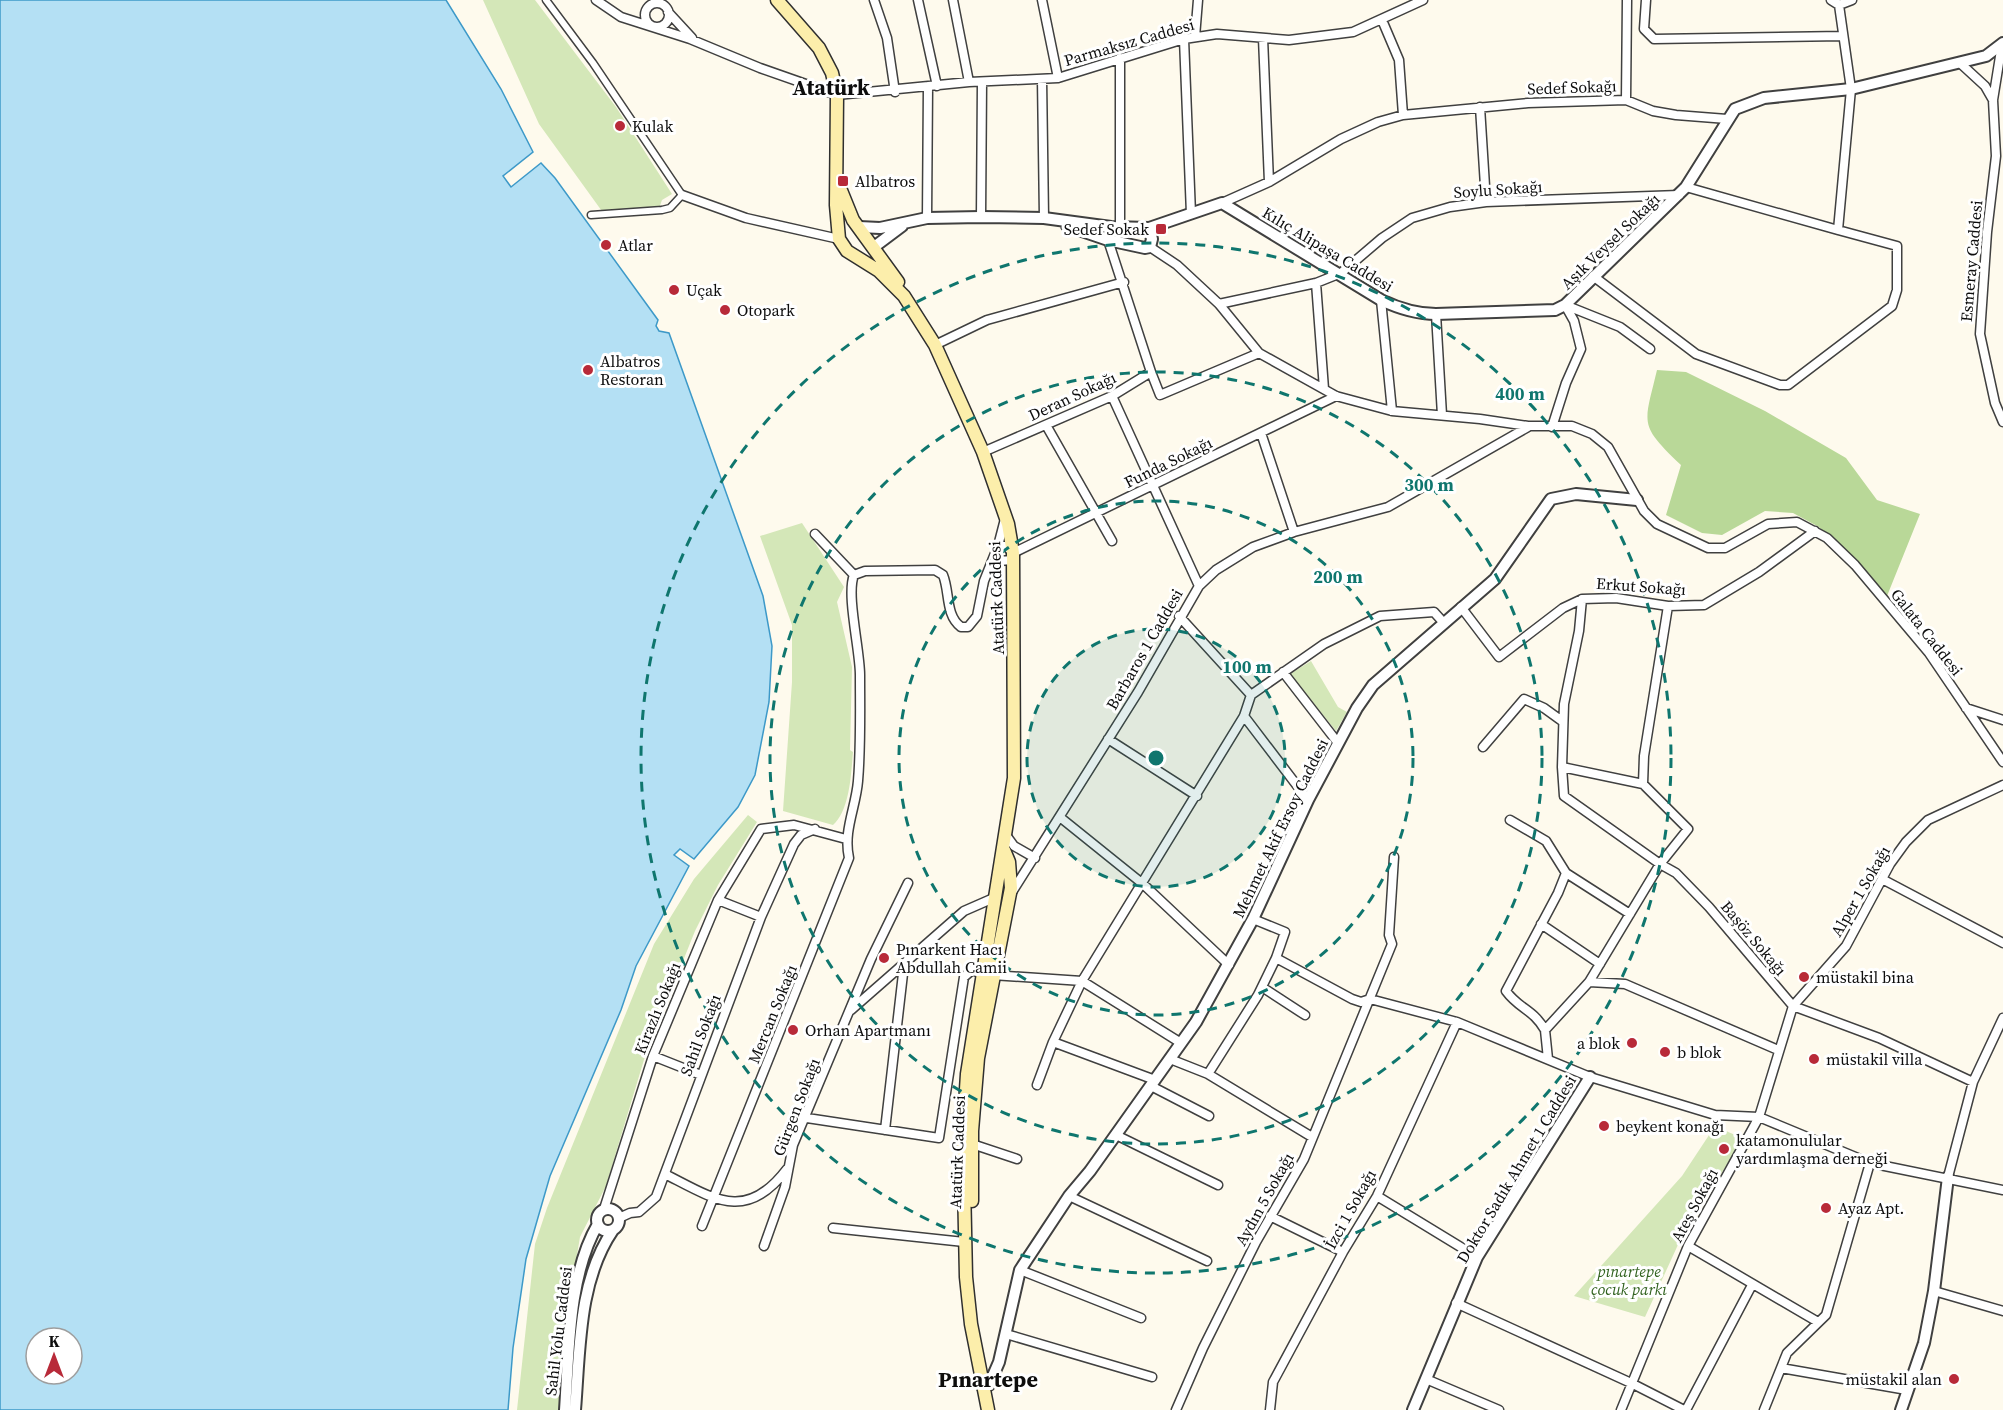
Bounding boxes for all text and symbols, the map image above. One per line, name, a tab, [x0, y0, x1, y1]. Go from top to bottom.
street label: Parmaksız Caddesi	[1061, 13, 1197, 71]
district label: Atatürk	[792, 72, 871, 102]
street label: Sedef Sokağı	[1527, 74, 1617, 100]
place label: Kulak	[632, 115, 673, 137]
marker: Kulak	[613, 119, 627, 133]
place label: Albatros	[855, 170, 915, 192]
marker: Albatros	[836, 174, 850, 188]
street label: Soylu Sokağı	[1453, 175, 1543, 203]
street label: Aşık Veysel Sokağı	[1556, 188, 1665, 294]
street label: Esmeray Caddesi	[1955, 199, 1987, 323]
street label: Kılıç Alipaşa Caddesi	[1258, 201, 1398, 297]
place label: Sedef Sokak	[1064, 218, 1149, 240]
marker: Sedef Sokak	[1154, 222, 1168, 236]
place label: Atlar	[618, 234, 653, 256]
marker: Atlar	[599, 238, 613, 252]
place label: Uçak	[686, 279, 722, 301]
marker: Uçak	[667, 283, 681, 297]
place label: Otopark	[737, 299, 795, 321]
marker: Otopark	[718, 303, 732, 317]
place label: Albatros Restoran	[600, 350, 664, 390]
marker: Albatros Restoran	[581, 363, 595, 377]
street label: Deran Sokağı	[1025, 366, 1120, 426]
text: 400 m	[1495, 381, 1545, 406]
street label: Funda Sokağı	[1120, 431, 1216, 493]
text: 300 m	[1404, 472, 1454, 497]
street label: Atatürk Caddesi	[983, 541, 1009, 655]
text: 200 m	[1313, 564, 1363, 589]
street label: Erkut Sokağı	[1595, 572, 1687, 600]
street label: Barbaros 1 Caddesi	[1100, 584, 1188, 713]
street label: Galata Caddesi	[1886, 584, 1968, 680]
text: 100 m	[1222, 654, 1272, 679]
street label: Mehmet Akif Ersoy Caddesi	[1227, 735, 1333, 921]
centre of rings	[1146, 748, 1166, 768]
street label: Alper 1 Sokağı	[1825, 841, 1895, 940]
street label: Başöz Sokağı	[1716, 896, 1792, 980]
place label: Pınarkent Hacı Abdullah Camii	[896, 938, 1007, 978]
marker: Pınarkent Hacı Abdullah Camii	[877, 951, 891, 965]
street label: Kirazlı Sokağı	[629, 959, 686, 1057]
street label: Mercan Sokağı	[742, 961, 802, 1067]
place label: müstakil bina	[1816, 966, 1915, 988]
marker: müstakil bina	[1797, 970, 1811, 984]
street label: Sahil Sokağı	[674, 991, 726, 1079]
place label: Orhan Apartmanı	[805, 1019, 931, 1041]
marker: Orhan Apartmanı	[786, 1023, 800, 1037]
place label: a blok	[1577, 1032, 1620, 1054]
marker: a blok	[1625, 1036, 1639, 1050]
place label: b blok	[1677, 1041, 1721, 1063]
marker: b blok	[1658, 1045, 1672, 1059]
place label: müstakil villa	[1826, 1048, 1923, 1070]
marker: müstakil villa	[1807, 1052, 1821, 1066]
street label: Gürgen Sokağı	[767, 1055, 825, 1159]
street label: Doktor Sadık Ahmet 1 Caddesi	[1451, 1071, 1581, 1267]
street label: Atatürk Caddesi	[944, 1095, 970, 1209]
place label: beykent konağı	[1616, 1115, 1724, 1137]
marker: beykent konağı	[1597, 1119, 1611, 1133]
place label: katamonulular yardımlaşma derneği	[1736, 1129, 1888, 1169]
marker: katamonulular yardımlaşma derneği	[1717, 1142, 1731, 1156]
street label: Aydın 5 Sokağı	[1229, 1148, 1299, 1250]
street label: Ateş Sokağı	[1665, 1164, 1723, 1246]
street label: İzci 1 Sokağı	[1319, 1165, 1381, 1253]
place label: Ayaz Apt.	[1838, 1197, 1904, 1219]
marker: Ayaz Apt.	[1819, 1201, 1833, 1215]
park label: pınartepe çocuk parkı	[1591, 1260, 1667, 1300]
street label: Sahil Yolu Caddesi	[539, 1265, 577, 1397]
north arrow	[24, 1326, 84, 1386]
text: K	[48, 1330, 60, 1352]
district label: Pınartepe	[938, 1364, 1038, 1394]
place label: müstakil alan	[1846, 1368, 1942, 1390]
marker: müstakil alan	[1947, 1372, 1961, 1386]

